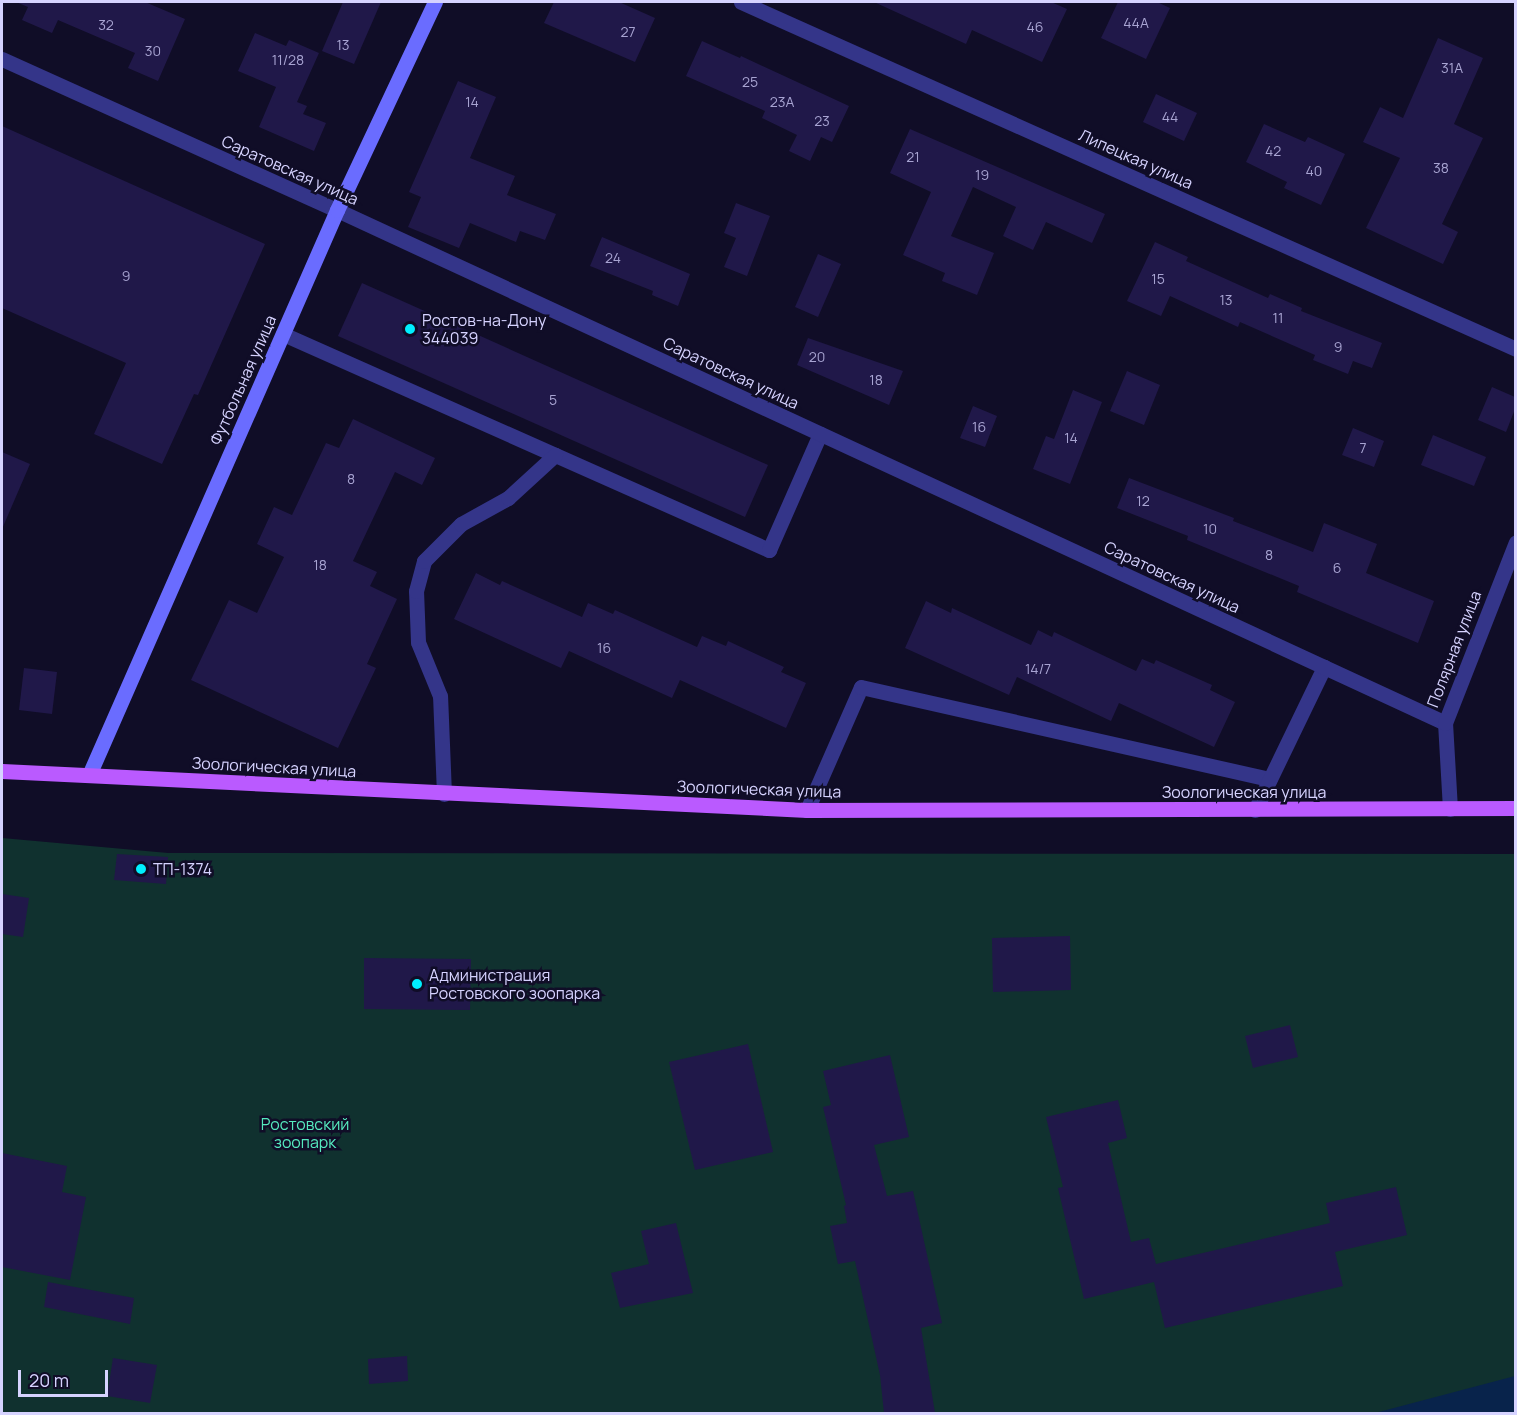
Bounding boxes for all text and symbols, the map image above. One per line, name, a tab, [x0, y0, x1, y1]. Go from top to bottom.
house number: 44А	[1123, 15, 1149, 31]
house number: 32	[98, 17, 114, 33]
house number: 46	[1027, 19, 1043, 35]
house number: 27	[620, 24, 636, 40]
house number: 13	[336, 37, 350, 53]
house number: 30	[145, 43, 161, 59]
house number: 11/28	[272, 52, 304, 68]
house number: 31А	[1441, 60, 1463, 76]
house number: 25	[742, 74, 758, 90]
house number: 14	[465, 94, 479, 110]
house number: 23А	[770, 94, 794, 110]
house number: 44	[1162, 109, 1178, 125]
house number: 23	[814, 113, 830, 129]
street label: Липецкая улица	[1076, 125, 1196, 193]
street label: Саратовская улица	[219, 131, 361, 209]
house number: 42	[1265, 143, 1281, 159]
house number: 21	[906, 149, 920, 165]
house number: 38	[1433, 160, 1449, 176]
house number: 40	[1306, 163, 1322, 179]
house number: 19	[975, 167, 989, 183]
house number: 24	[605, 250, 621, 266]
house number: 9	[122, 268, 130, 284]
house number: 15	[1151, 271, 1165, 287]
house number: 13	[1219, 292, 1233, 308]
place label: Ростов-на-Дону 344039	[422, 310, 546, 348]
house number: 11	[1273, 310, 1283, 326]
street label: Футбольная улица	[206, 312, 280, 448]
marker: Ростов-на-Дону 344039	[403, 322, 417, 336]
street label: Саратовская улица	[660, 333, 802, 413]
house number: 9	[1334, 339, 1342, 355]
house number: 20	[809, 349, 825, 365]
house number: 18	[869, 372, 883, 388]
house number: 5	[549, 392, 557, 408]
house number: 16	[972, 419, 986, 435]
house number: 14	[1064, 430, 1078, 446]
house number: 7	[1359, 440, 1367, 456]
house number: 8	[347, 471, 355, 487]
house number: 12	[1136, 493, 1150, 509]
house number: 10	[1203, 521, 1217, 537]
street label: Саратовская улица	[1101, 537, 1243, 617]
house number: 8	[1265, 547, 1273, 563]
house number: 18	[313, 557, 327, 573]
house number: 6	[1333, 560, 1341, 576]
street label: Полярная улица	[1423, 588, 1485, 710]
house number: 16	[597, 640, 611, 656]
house number: 14/7	[1025, 661, 1051, 677]
street label: Зоологическая улица	[191, 753, 357, 781]
street label: Зоологическая улица	[676, 777, 842, 801]
street label: Зоологическая улица	[1162, 782, 1326, 802]
place label: ТП-1374	[153, 859, 212, 879]
marker: ТП-1374	[134, 862, 148, 876]
place label: Администрация Ростовского зоопарка	[429, 965, 600, 1003]
marker: Администрация Ростовского зоопарка	[410, 977, 424, 991]
park label: Ростовский зоопарк	[261, 1114, 349, 1152]
scale bar	[21, 1358, 111, 1396]
text: 20 m	[29, 1368, 69, 1392]

